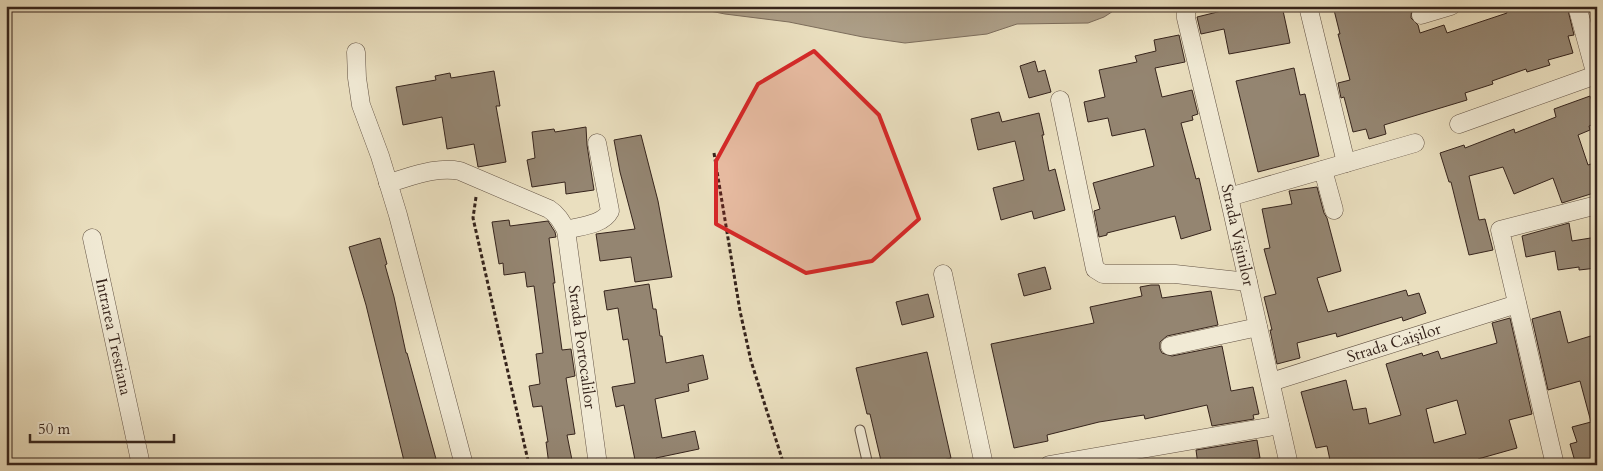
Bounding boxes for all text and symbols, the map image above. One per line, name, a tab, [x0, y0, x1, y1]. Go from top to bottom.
street label: Strada Vișinilor	[1215, 182, 1260, 288]
street label: Intrarea Trestiana	[90, 276, 137, 397]
street label: Strada Portocalilor	[563, 284, 601, 410]
street label: Strada Caișilor	[1344, 318, 1444, 368]
scale bar	[30, 411, 174, 443]
text: 50 m	[38, 419, 70, 439]

